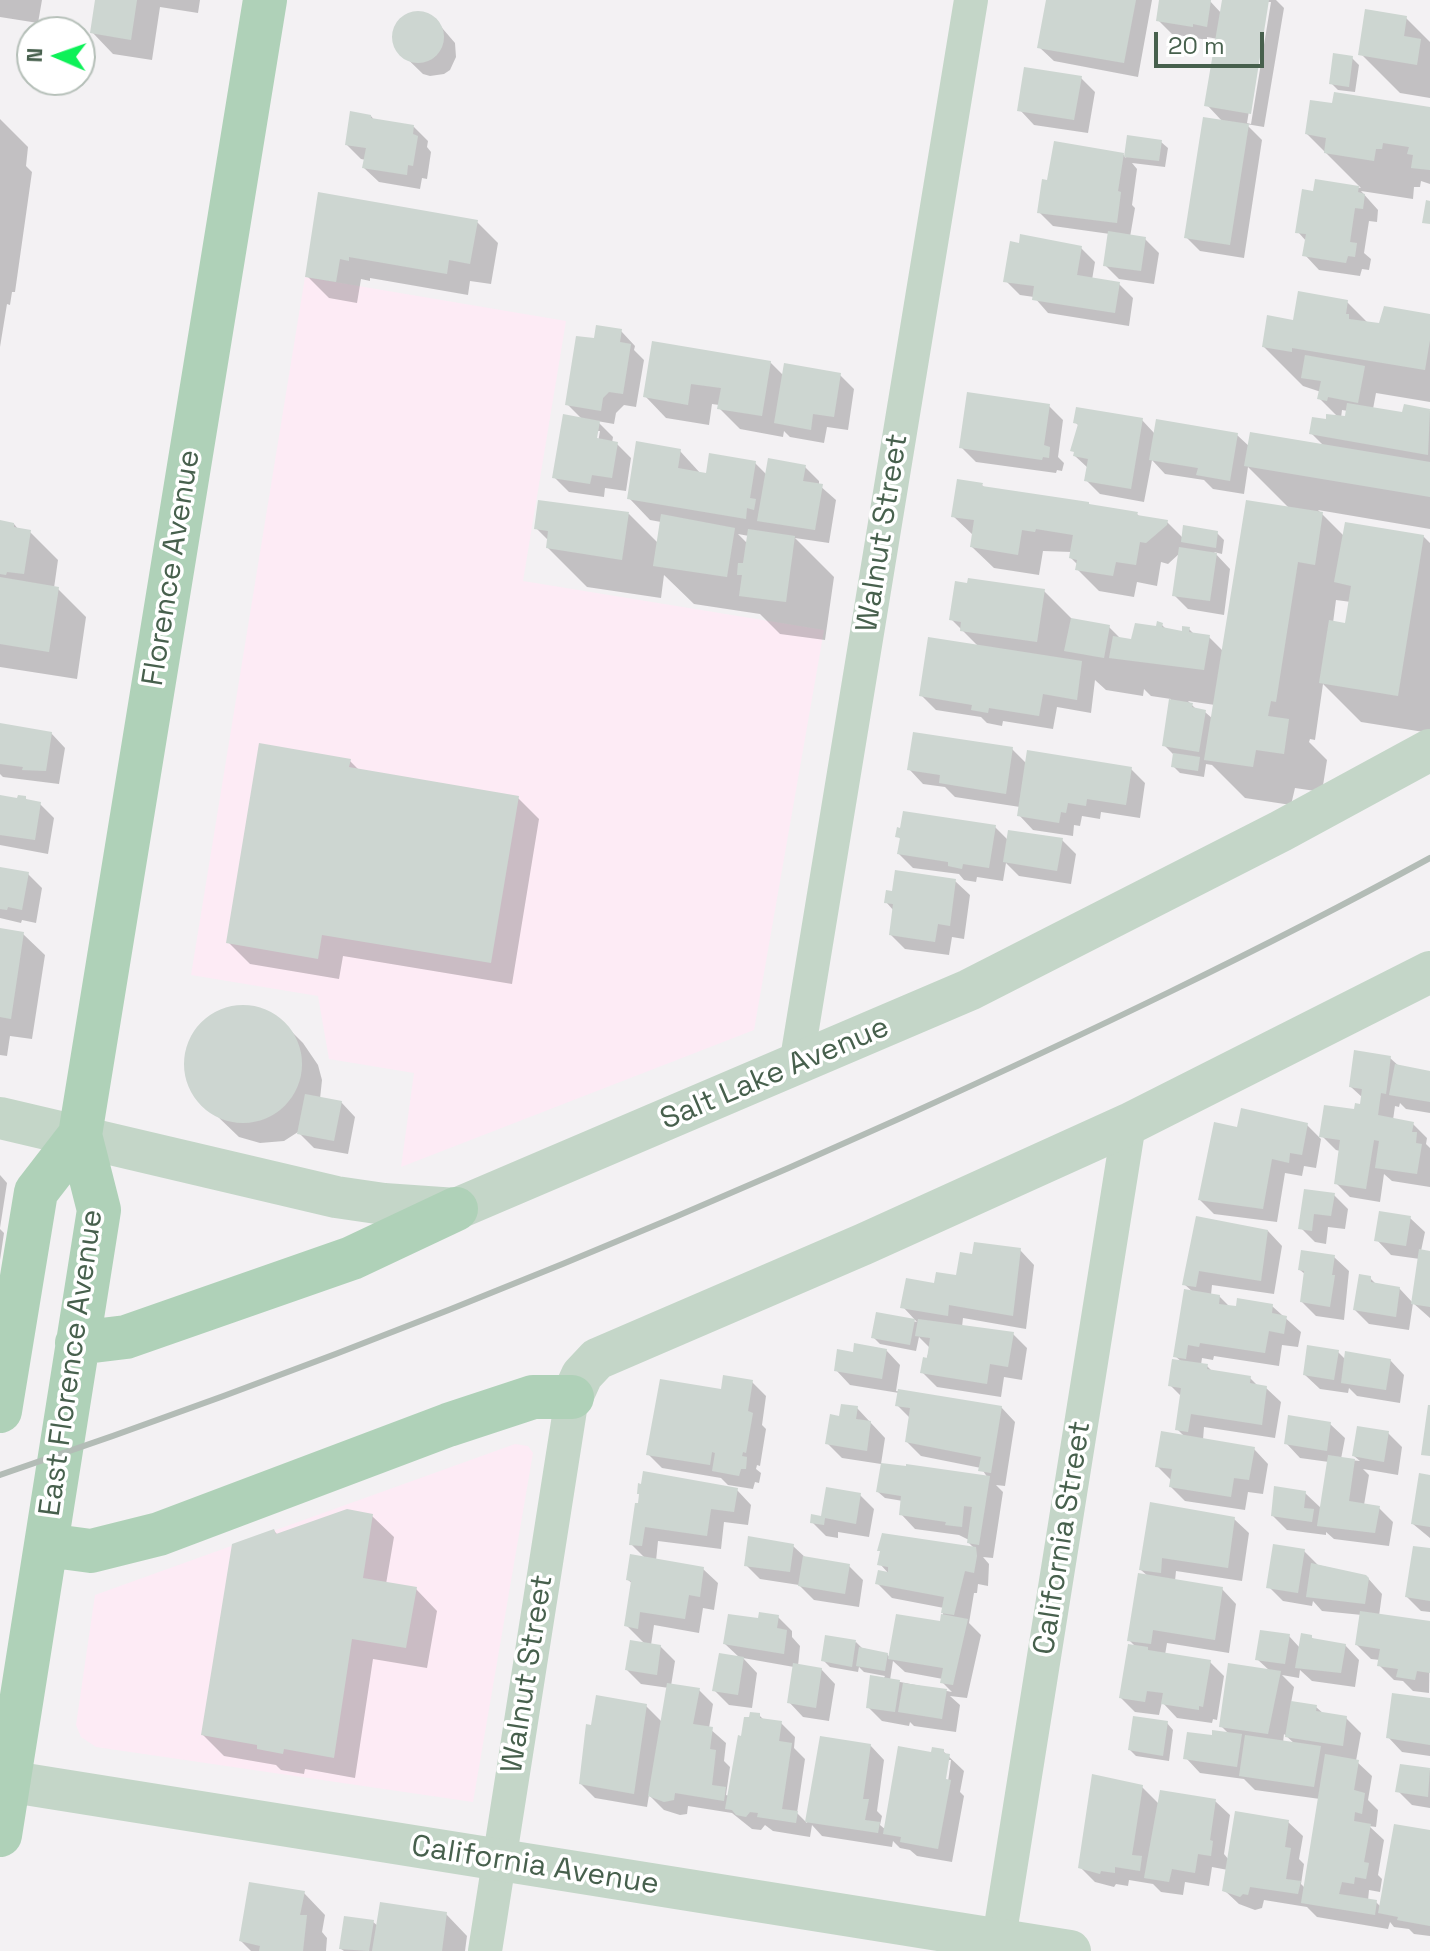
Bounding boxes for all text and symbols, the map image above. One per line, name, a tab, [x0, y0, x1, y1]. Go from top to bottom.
north arrow	[16, 16, 96, 96]
scale bar	[1158, 16, 1268, 66]
text: 20 m	[1168, 30, 1225, 61]
text: N	[20, 47, 48, 63]
street label: Walnut Street	[850, 431, 916, 635]
street label: Florence Avenue	[136, 447, 208, 689]
street label: Salt Lake Avenue	[655, 1010, 895, 1138]
street label: East Florence Avenue	[33, 1207, 111, 1519]
street label: California Street	[1027, 1419, 1099, 1657]
street label: Walnut Street	[495, 1572, 561, 1776]
street label: California Avenue	[409, 1829, 661, 1903]

